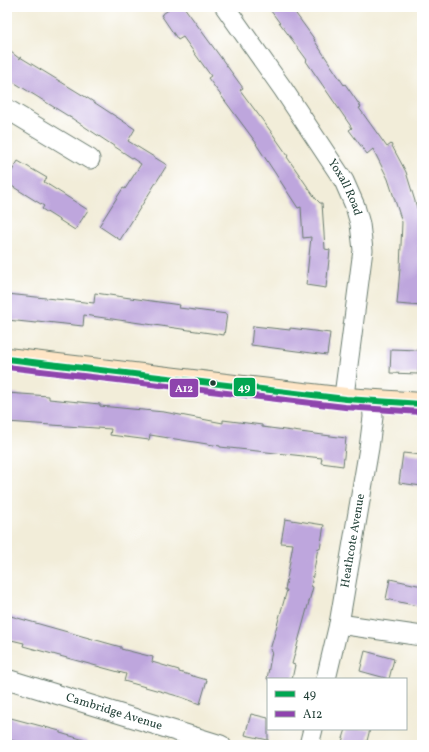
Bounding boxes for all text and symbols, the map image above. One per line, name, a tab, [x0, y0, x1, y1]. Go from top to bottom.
street label: Yoxall Road	[324, 156, 365, 218]
line badge: 49	[233, 377, 256, 397]
line badge: A12	[169, 378, 199, 398]
unlabelled marker	[208, 378, 218, 388]
text: 49	[238, 381, 250, 396]
text: A12	[175, 382, 193, 397]
street label: Heathcote Avenue	[337, 492, 369, 589]
legend	[267, 678, 407, 730]
text: 49	[303, 687, 316, 703]
street label: Cambridge Avenue	[64, 690, 164, 734]
text: A12	[303, 707, 323, 723]

